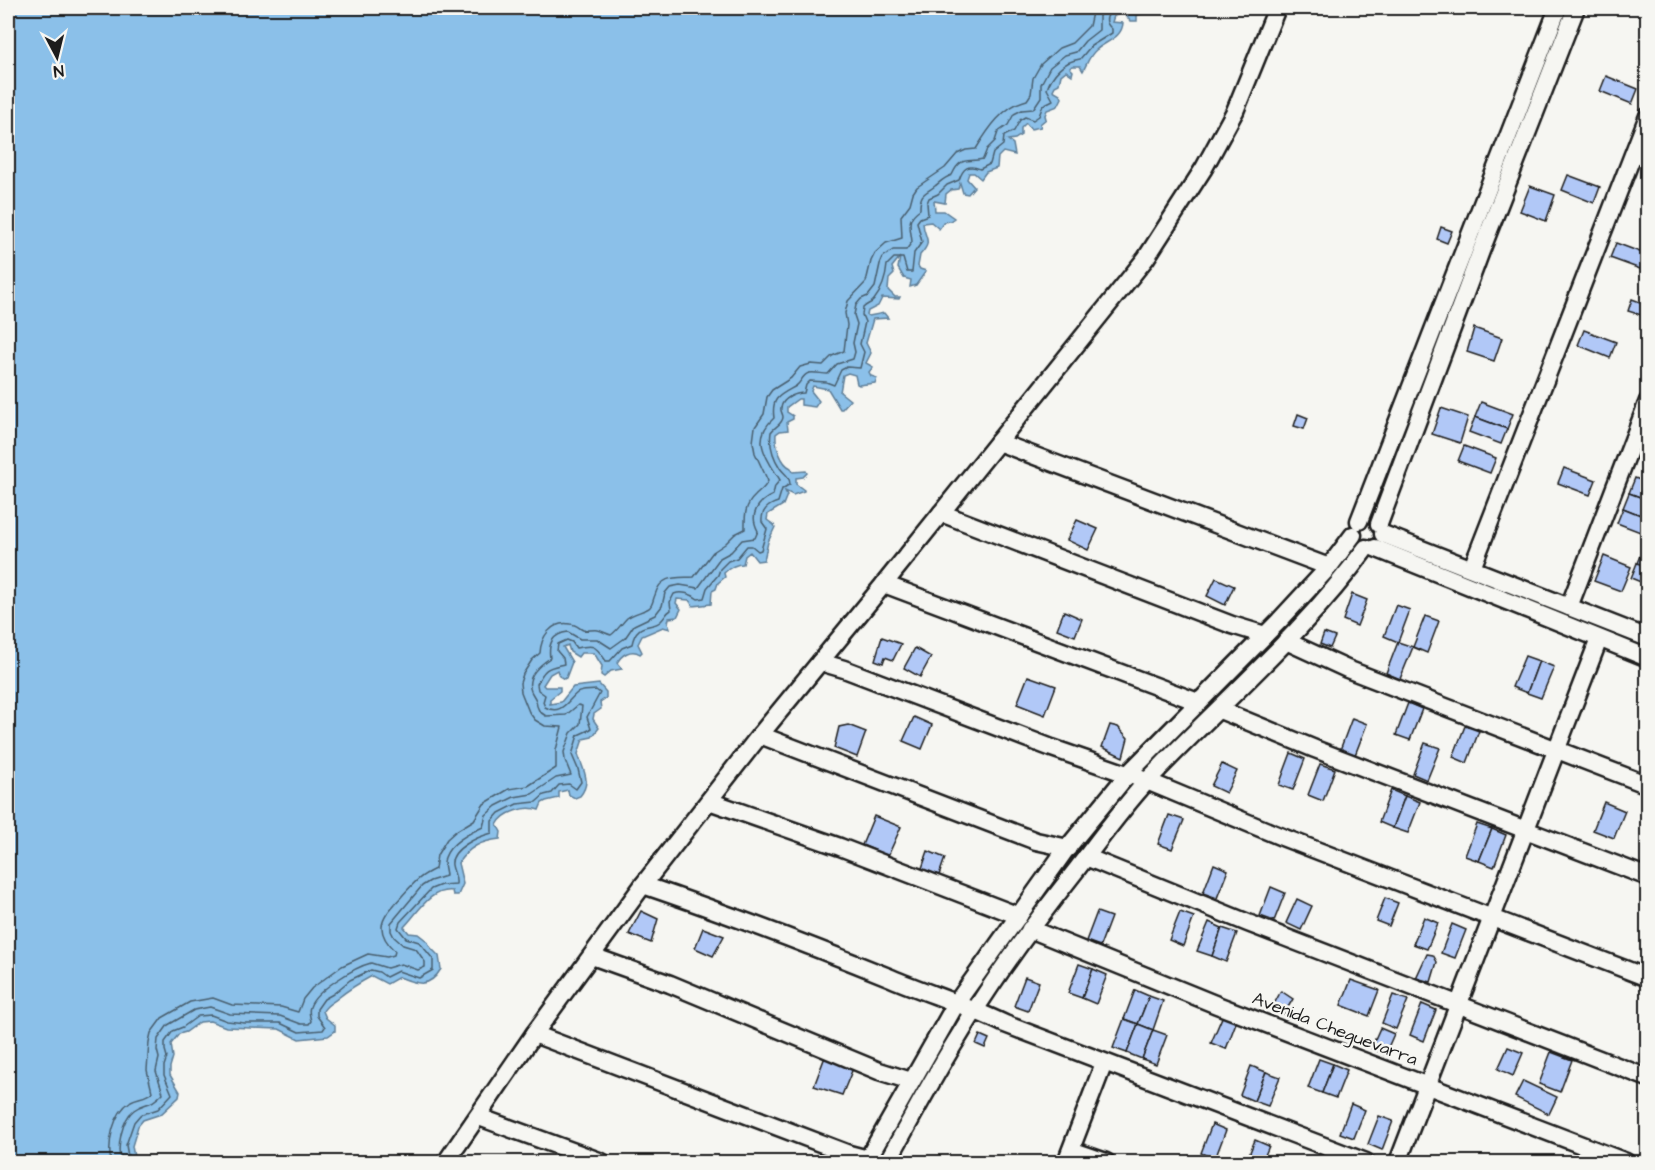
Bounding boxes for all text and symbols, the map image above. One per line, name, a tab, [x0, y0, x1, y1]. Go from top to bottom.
north arrow	[27, 27, 87, 87]
text: N	[52, 59, 65, 82]
street label: Avenida Cheguevarra	[1248, 986, 1421, 1073]

